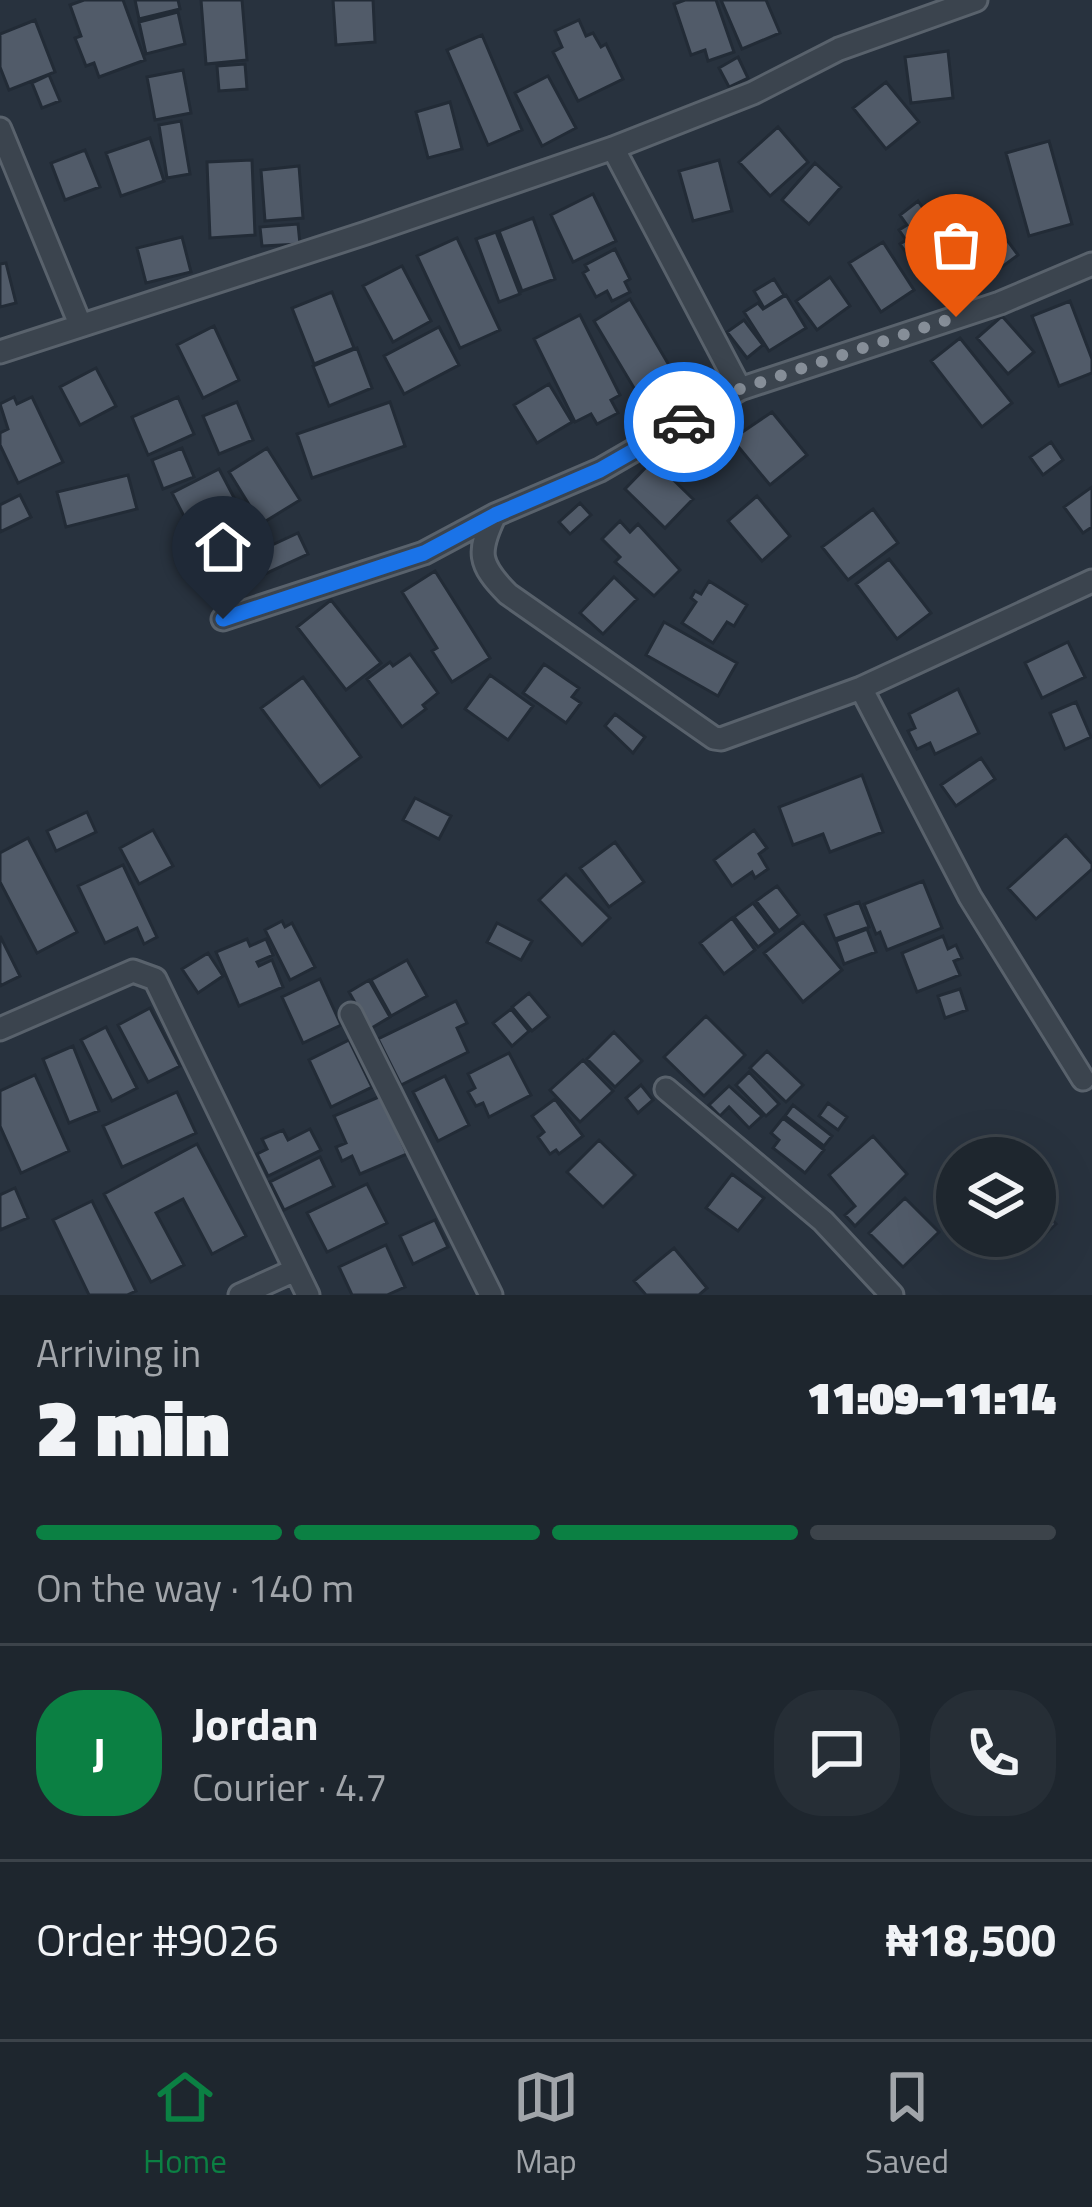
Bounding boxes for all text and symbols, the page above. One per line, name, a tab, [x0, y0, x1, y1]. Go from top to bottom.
pin	[905, 194, 1007, 317]
icon: bag	[923, 212, 989, 278]
courier	[624, 362, 744, 482]
icon: car	[651, 389, 717, 455]
pin	[172, 496, 274, 619]
icon: home	[190, 514, 256, 580]
map controls	[936, 1137, 1056, 1257]
button: layers	[936, 1137, 1056, 1257]
text: Arriving in	[36, 1323, 201, 1382]
text: 11:09–11:14	[807, 1363, 1056, 1431]
text: 2 min	[36, 1368, 230, 1486]
text: On the way · 140 m	[36, 1558, 354, 1617]
text: Jordan	[192, 1689, 319, 1757]
button: chat	[774, 1690, 900, 1816]
button: phone	[930, 1690, 1056, 1816]
text: J	[92, 1719, 106, 1787]
text: Courier · 4.7	[192, 1757, 387, 1816]
text: Order #9026	[36, 1905, 279, 1973]
text: ₦18,500	[886, 1905, 1056, 1973]
tab: Home	[143, 2064, 227, 2186]
tab: Map	[513, 2064, 579, 2186]
tab: Saved	[865, 2064, 949, 2186]

